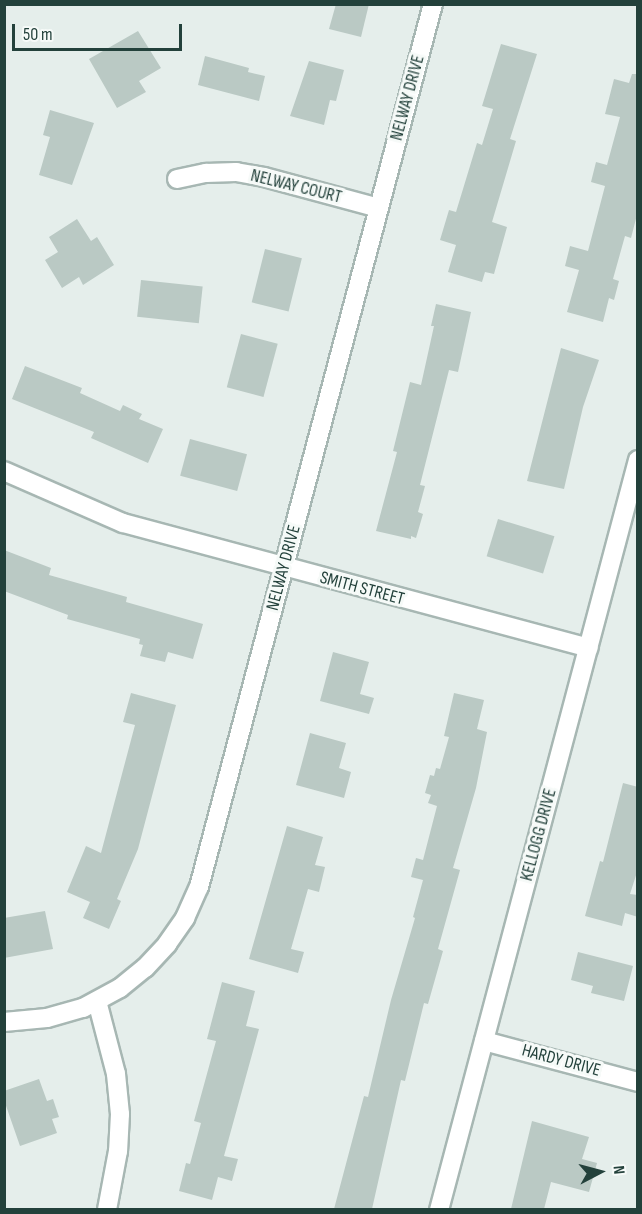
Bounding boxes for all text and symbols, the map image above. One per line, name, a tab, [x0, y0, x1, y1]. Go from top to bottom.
scale bar	[15, 12, 184, 50]
text: 50 m	[23, 24, 53, 45]
street label: NELWAY DRIVE	[386, 53, 430, 143]
street label: NELWAY COURT	[248, 165, 344, 209]
street label: NELWAY DRIVE	[262, 523, 306, 613]
street label: SMITH STREET	[317, 567, 407, 611]
street label: KELLOGG DRIVE	[516, 787, 562, 883]
street label: HARDY DRIVE	[519, 1040, 603, 1082]
north arrow	[570, 1142, 630, 1202]
text: N	[609, 1165, 628, 1175]

